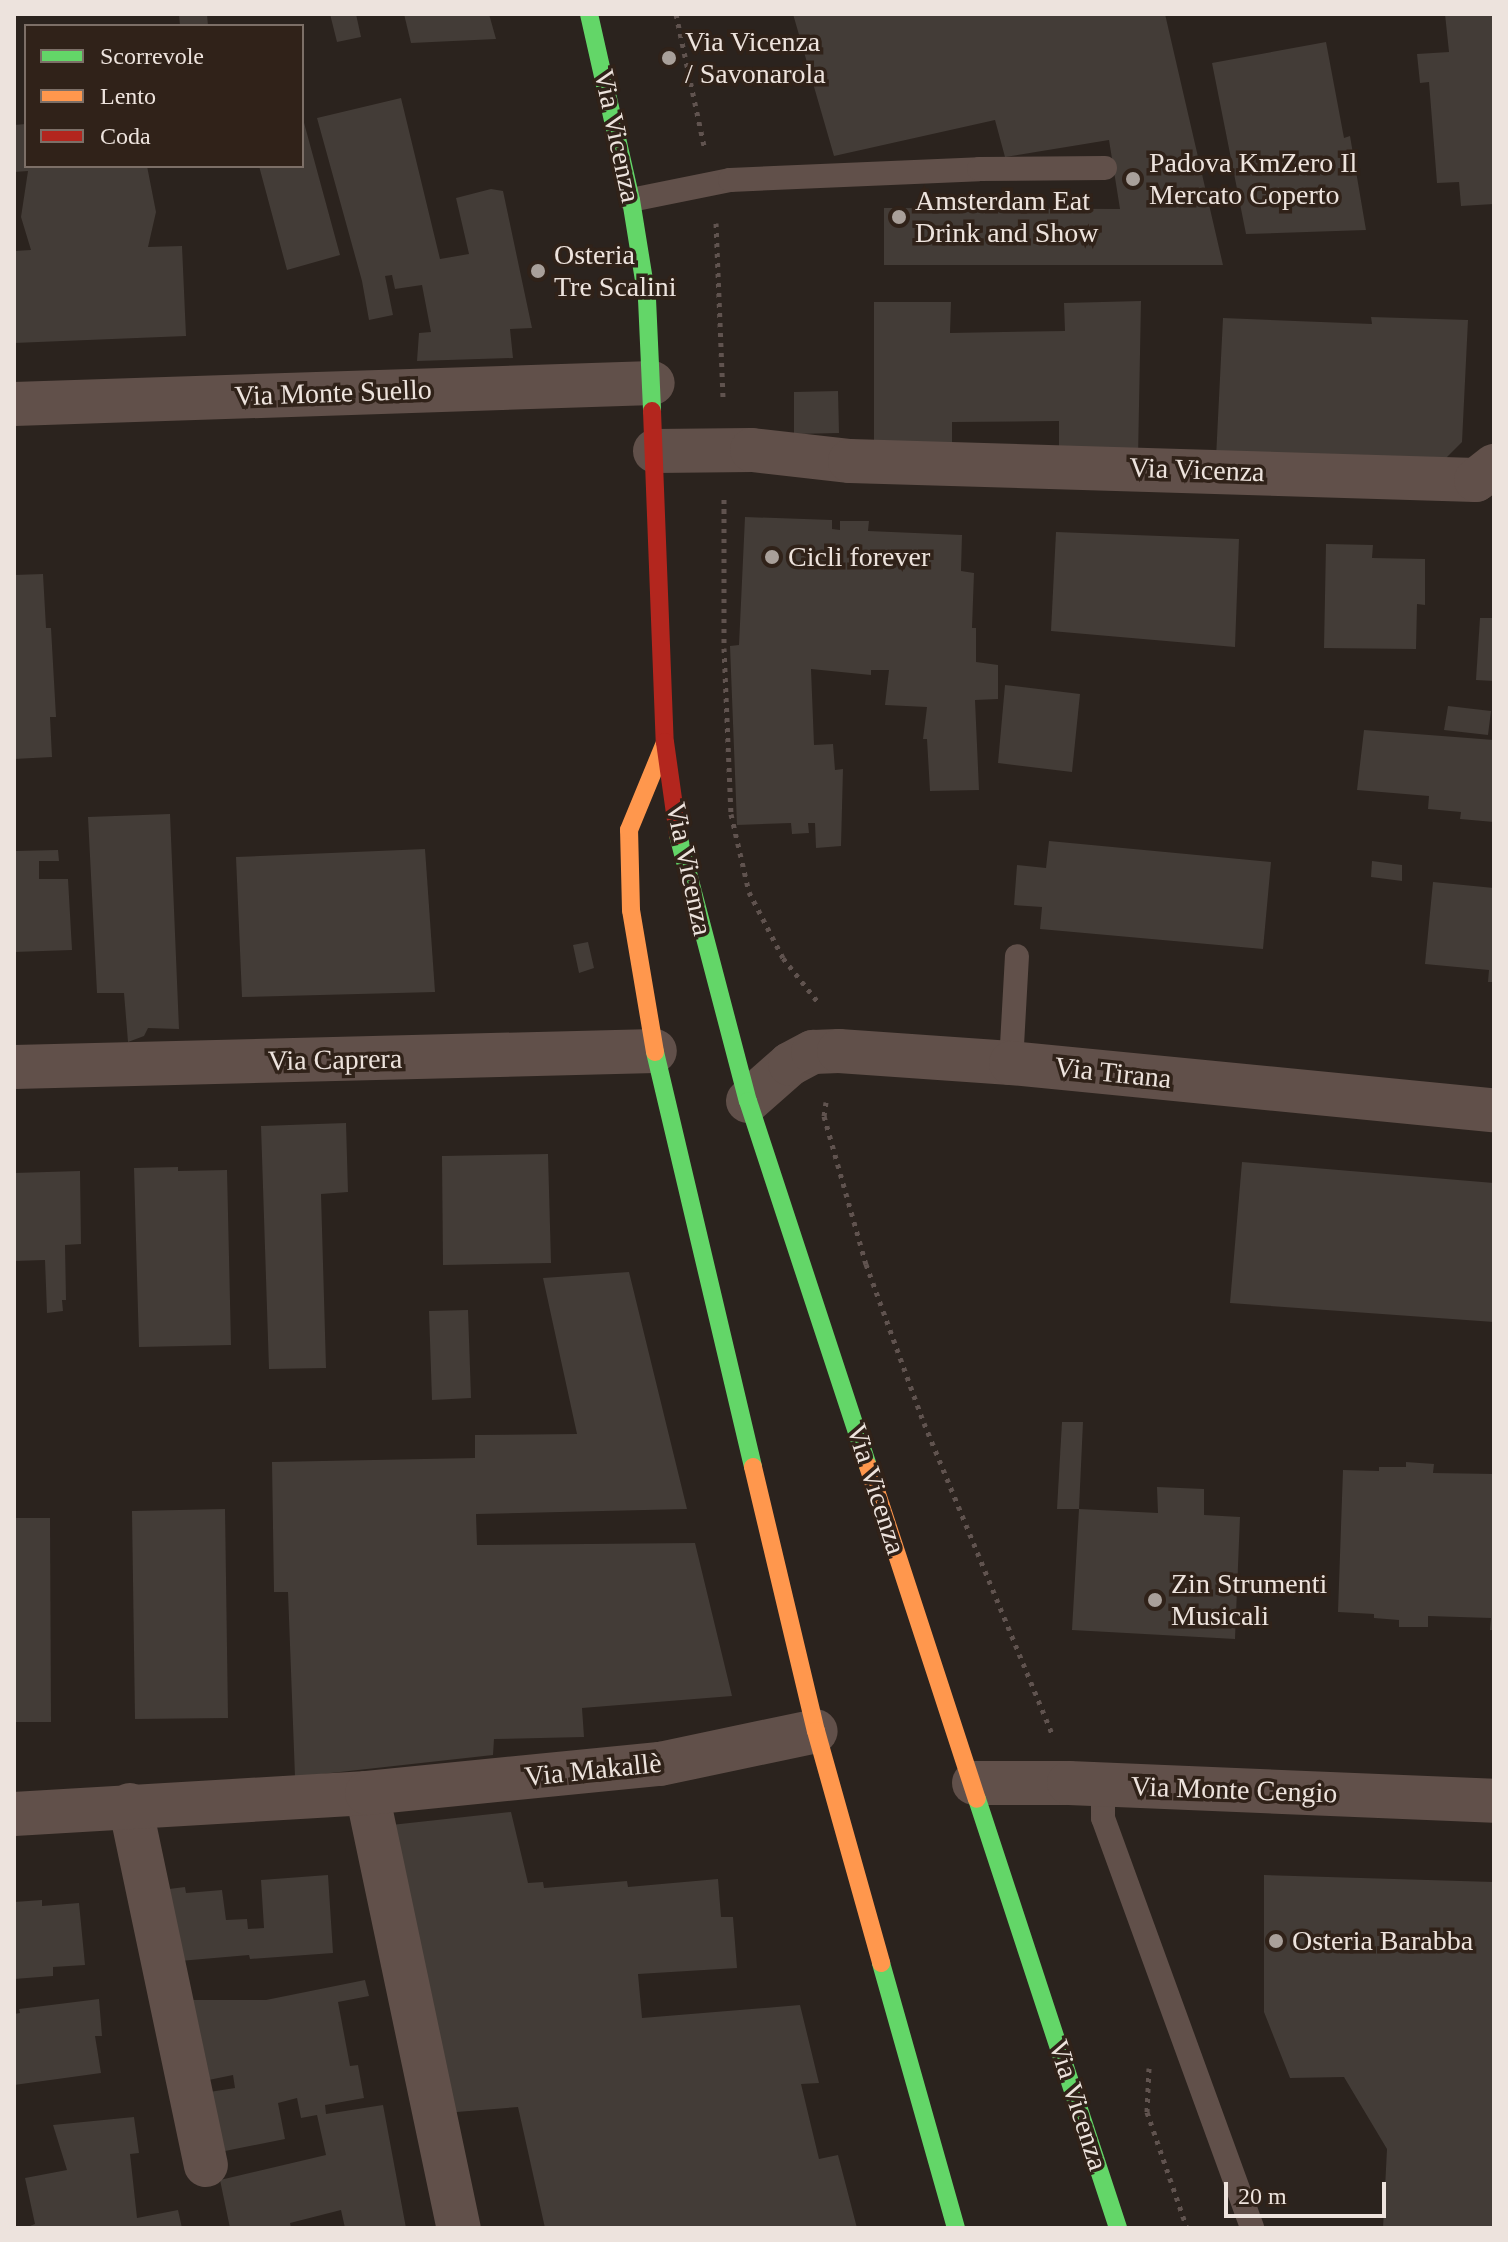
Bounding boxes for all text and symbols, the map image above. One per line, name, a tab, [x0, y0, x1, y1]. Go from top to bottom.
legend	[24, 24, 304, 168]
place label: Via Vicenza / Savonarola	[685, 25, 826, 91]
text: Scorrevole	[100, 43, 204, 69]
marker: Via Vicenza / Savonarola	[660, 49, 678, 67]
street label: Via Vicenza	[586, 66, 648, 206]
text: Lento	[100, 83, 156, 109]
text: Coda	[100, 123, 151, 149]
place label: Padova KmZero Il Mercato Coperto	[1149, 146, 1357, 212]
marker: Padova KmZero Il Mercato Coperto	[1124, 170, 1142, 188]
place label: Amsterdam Eat Drink and Show	[915, 184, 1099, 250]
marker: Amsterdam Eat Drink and Show	[890, 208, 908, 226]
place label: Osteria Tre Scalini	[554, 238, 677, 304]
marker: Osteria Tre Scalini	[529, 262, 547, 280]
street label: Via Monte Suello	[234, 373, 432, 413]
street label: Via Vicenza	[1129, 451, 1265, 489]
place label: Cicli forever	[788, 540, 930, 574]
marker: Cicli forever	[763, 548, 781, 566]
street label: Via Vicenza	[658, 799, 720, 939]
street label: Via Caprera	[268, 1042, 402, 1078]
street label: Via Tirana	[1053, 1050, 1173, 1096]
street label: Via Vicenza	[839, 1419, 913, 1559]
place label: Zin Strumenti Musicali	[1171, 1567, 1327, 1633]
marker: Zin Strumenti Musicali	[1146, 1591, 1164, 1609]
street label: Via Makallè	[523, 1746, 663, 1794]
street label: Via Monte Cengio	[1130, 1770, 1338, 1810]
place label: Osteria Barabba	[1292, 1924, 1473, 1958]
marker: Osteria Barabba	[1267, 1932, 1285, 1950]
street label: Via Vicenza	[1041, 2035, 1115, 2175]
scale bar	[1228, 2166, 1390, 2216]
text: 20 m	[1238, 2183, 1287, 2209]

